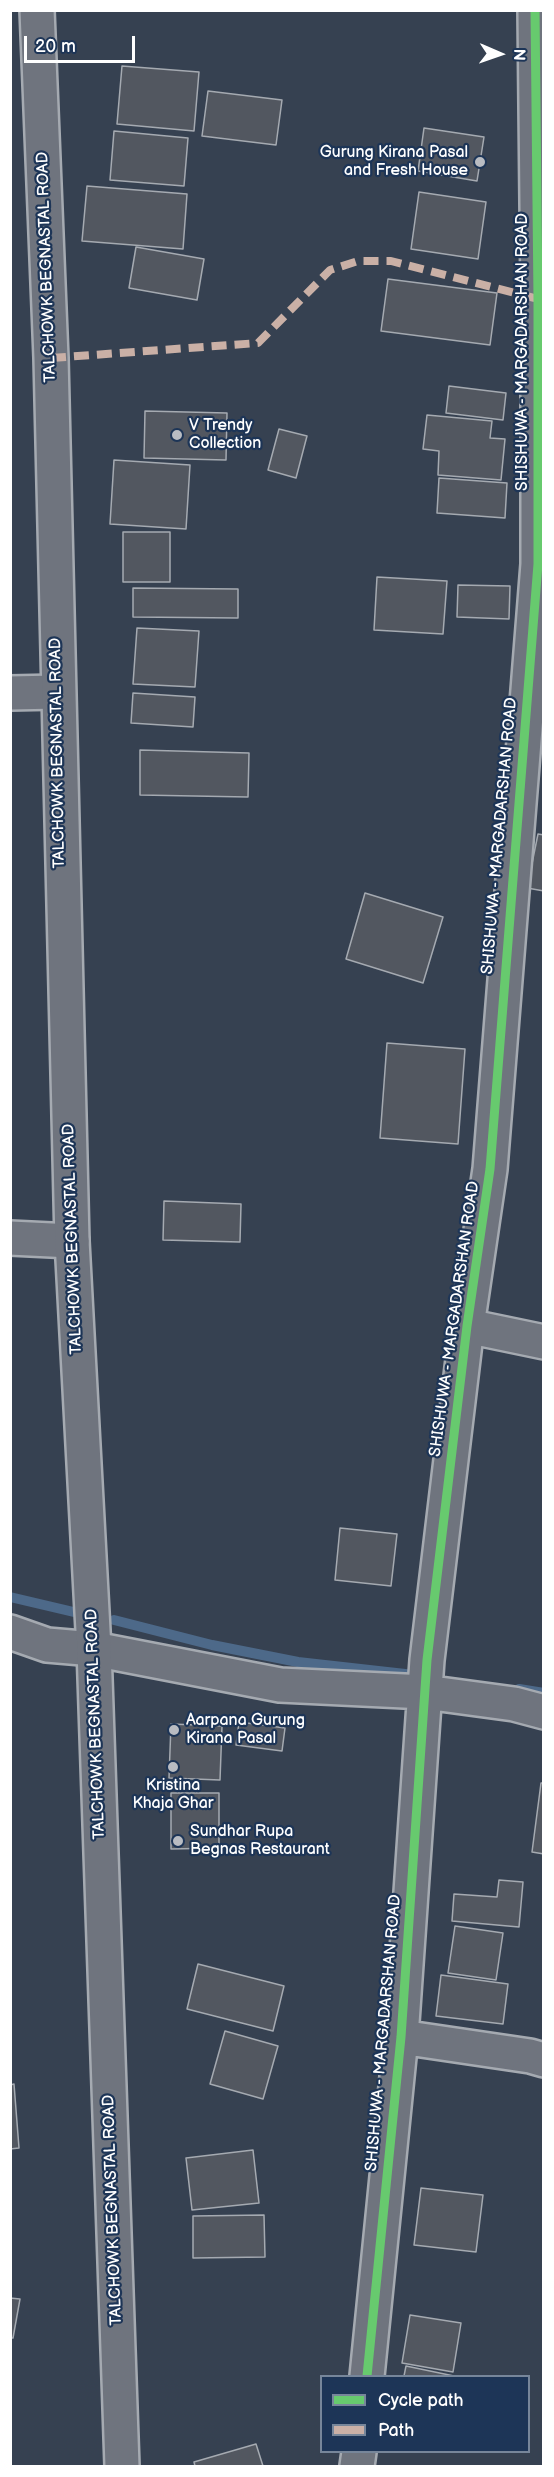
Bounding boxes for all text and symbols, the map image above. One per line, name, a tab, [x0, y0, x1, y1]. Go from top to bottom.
scale bar	[27, 24, 138, 62]
north arrow	[470, 24, 530, 84]
text: 20 m	[35, 36, 76, 57]
text: N	[509, 48, 528, 61]
place label: Gurung Kirana Pasal and Fresh House	[320, 143, 468, 181]
street label: TALCHOWK BEGNASTAL ROAD	[33, 151, 61, 383]
marker: Gurung Kirana Pasal and Fresh House	[473, 155, 487, 169]
street label: SHISHUWA - MARGADARSHAN ROAD	[513, 213, 533, 491]
place label: V Trendy Collection	[189, 416, 261, 454]
marker: V Trendy Collection	[170, 428, 184, 442]
street label: TALCHOWK BEGNASTAL ROAD	[46, 637, 70, 869]
street label: SHISHUWA - MARGADARSHAN ROAD	[478, 697, 522, 975]
street label: TALCHOWK BEGNASTAL ROAD	[59, 1123, 87, 1355]
street label: SHISHUWA - MARGADARSHAN ROAD	[426, 1180, 484, 1458]
street label: TALCHOWK BEGNASTAL ROAD	[82, 1608, 110, 1840]
place label: Aarpana Gurung Kirana Pasal	[186, 1711, 305, 1749]
marker: Aarpana Gurung Kirana Pasal	[167, 1723, 181, 1737]
marker: Kristina Khaja Ghar	[166, 1760, 180, 1774]
place label: Kristina Khaja Ghar	[132, 1776, 214, 1814]
place label: Sundhar Rupa Begnas Restaurant	[190, 1822, 330, 1860]
marker: Sundhar Rupa Begnas Restaurant	[171, 1834, 185, 1848]
street label: SHISHUWA - MARGADARSHAN ROAD	[362, 1894, 406, 2172]
street label: TALCHOWK BEGNASTAL ROAD	[99, 2094, 127, 2326]
legend	[320, 2375, 530, 2453]
text: Cycle path	[378, 2390, 464, 2411]
text: Path	[378, 2420, 414, 2441]

